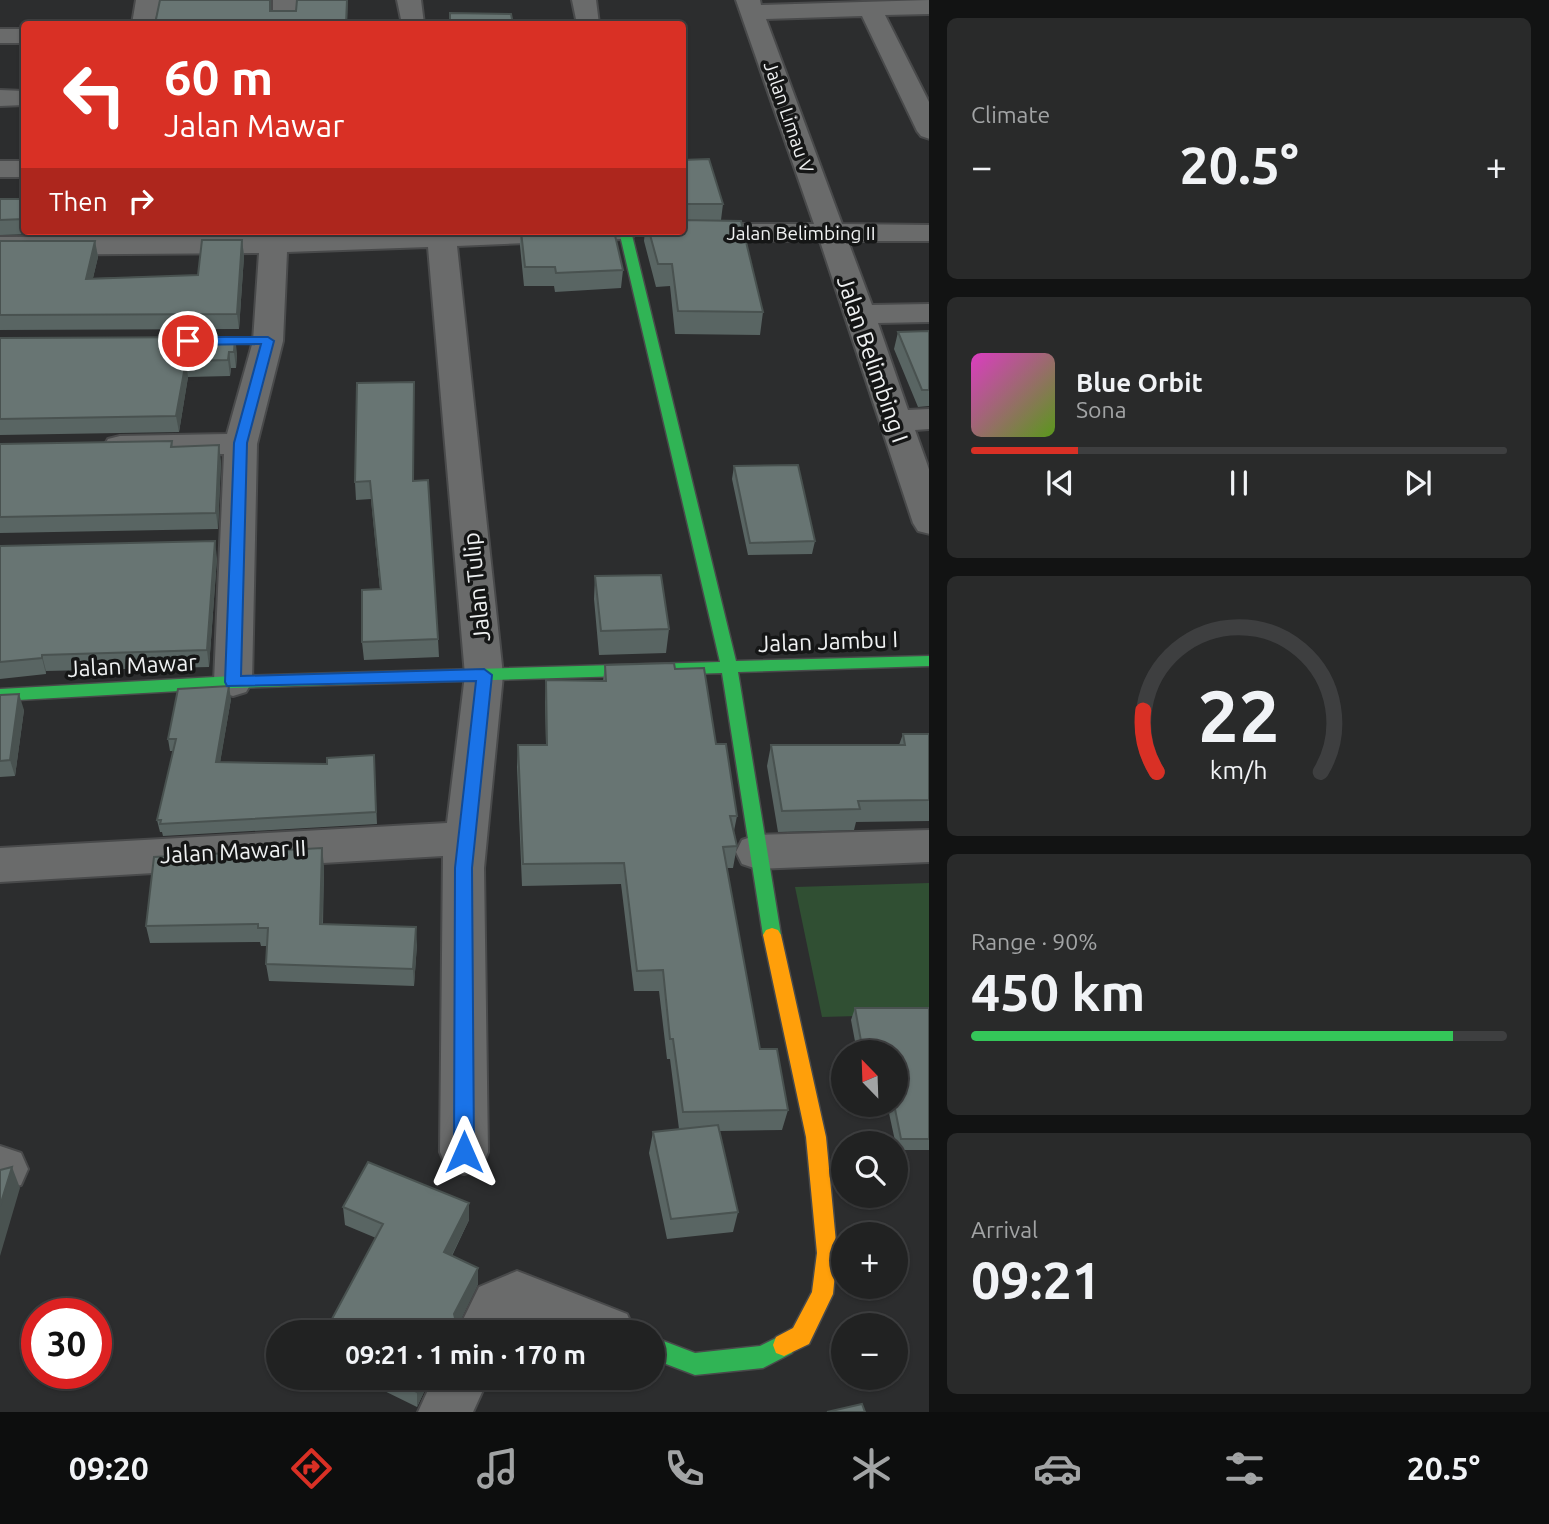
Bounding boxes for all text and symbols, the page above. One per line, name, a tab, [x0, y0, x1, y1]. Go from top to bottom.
icon: left	[49, 49, 140, 140]
text: 60 m	[164, 49, 273, 104]
street label: Jalan Limau V	[760, 58, 818, 176]
text: Climate	[971, 102, 1050, 127]
text: Jalan Mawar	[164, 107, 344, 143]
text: 20.5°	[1179, 136, 1299, 194]
text: −	[971, 145, 992, 187]
text: +	[1486, 145, 1507, 187]
icon: right	[122, 182, 160, 220]
text: Then	[49, 187, 108, 216]
street label: Jalan Belimbing II	[726, 222, 876, 244]
street label: Jalan Belimbing I	[833, 272, 913, 446]
pin	[158, 311, 218, 371]
icon: arrive	[169, 322, 207, 360]
text: Blue Orbit	[1076, 368, 1203, 397]
text: Sona	[1076, 397, 1126, 422]
icon: previous	[1041, 464, 1079, 502]
icon: pause	[1220, 464, 1258, 502]
icon: next	[1399, 464, 1437, 502]
street label: Jalan Tulip	[458, 531, 494, 643]
street label: Jalan Jambu I	[758, 626, 898, 656]
street label: Jalan Mawar	[67, 649, 198, 681]
text: 22	[1198, 674, 1280, 756]
text: km/h	[1210, 756, 1268, 784]
street label: Jalan Mawar II	[159, 835, 307, 867]
text: Range · 90%	[971, 929, 1098, 954]
text: 450 km	[971, 963, 1145, 1021]
north arrow	[831, 1040, 908, 1116]
map controls	[831, 1040, 908, 1390]
position arrow	[427, 1115, 501, 1189]
button: search	[831, 1131, 908, 1208]
text: Arrival	[971, 1217, 1038, 1242]
button: +	[831, 1222, 908, 1299]
text: 09:21	[971, 1251, 1101, 1309]
speed limit sign: 30	[21, 1298, 112, 1389]
button: −	[831, 1313, 908, 1390]
text: 09:21 · 1 min · 170 m	[345, 1340, 586, 1369]
icon: directions	[287, 1444, 336, 1493]
icon: music	[473, 1444, 522, 1493]
icon: phone	[660, 1444, 709, 1493]
icon: climate	[847, 1444, 896, 1493]
icon: car	[1033, 1444, 1082, 1493]
icon: filters	[1220, 1444, 1269, 1493]
text: 09:20	[69, 1450, 149, 1486]
text: 20.5°	[1407, 1450, 1480, 1486]

